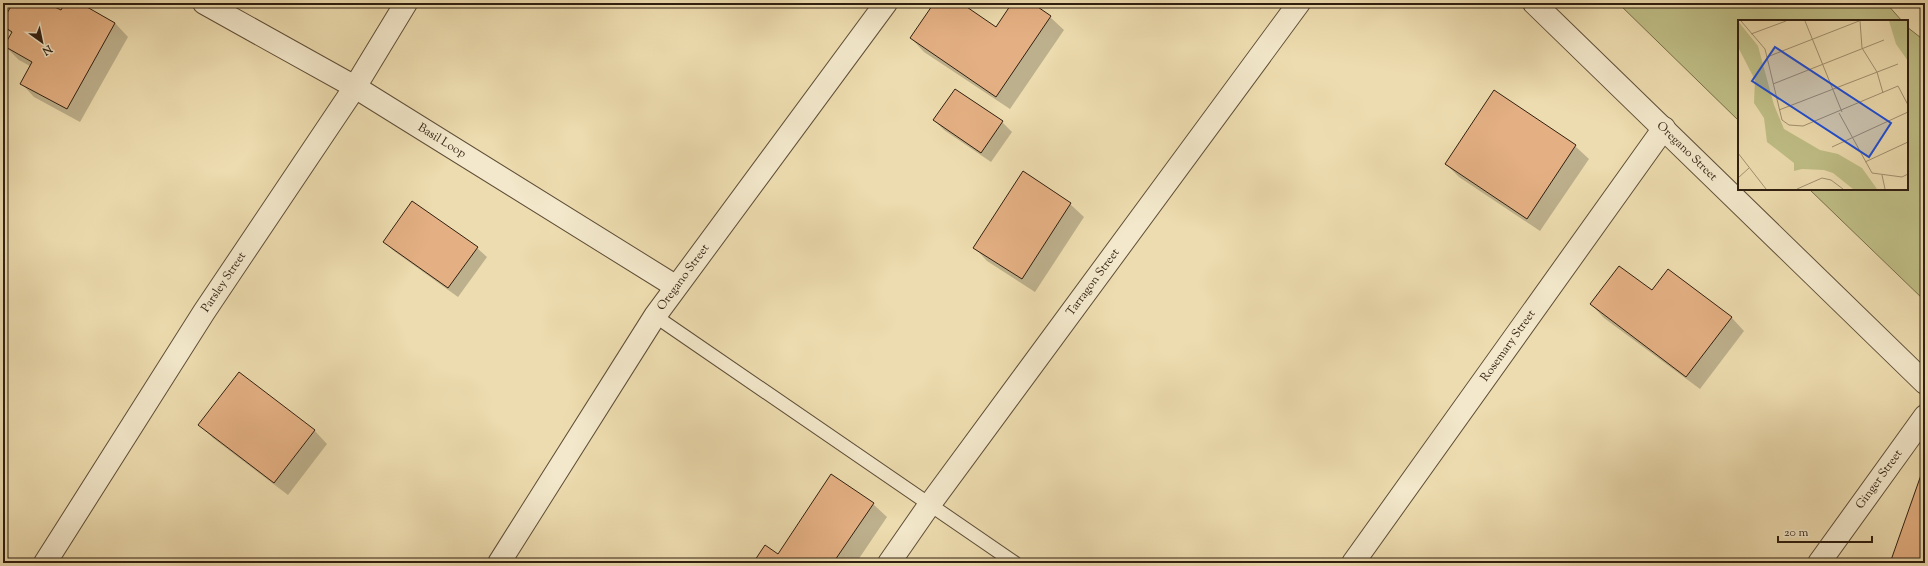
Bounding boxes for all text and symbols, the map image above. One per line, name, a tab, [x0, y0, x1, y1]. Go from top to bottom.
inset map	[1738, 20, 1908, 190]
north arrow	[22, 22, 62, 62]
text: N	[39, 40, 56, 59]
street label: Oregano Street	[1652, 117, 1721, 185]
street label: Basil Loop	[414, 119, 470, 163]
street label: Oregano Street	[653, 240, 714, 315]
street label: Tarragon Street	[1062, 245, 1124, 320]
street label: Parsley Street	[197, 248, 251, 316]
street label: Rosemary Street	[1476, 306, 1540, 385]
street label: Ginger Street	[1852, 446, 1907, 513]
scale bar	[1778, 518, 1872, 544]
text: 20 m	[1784, 524, 1809, 542]

